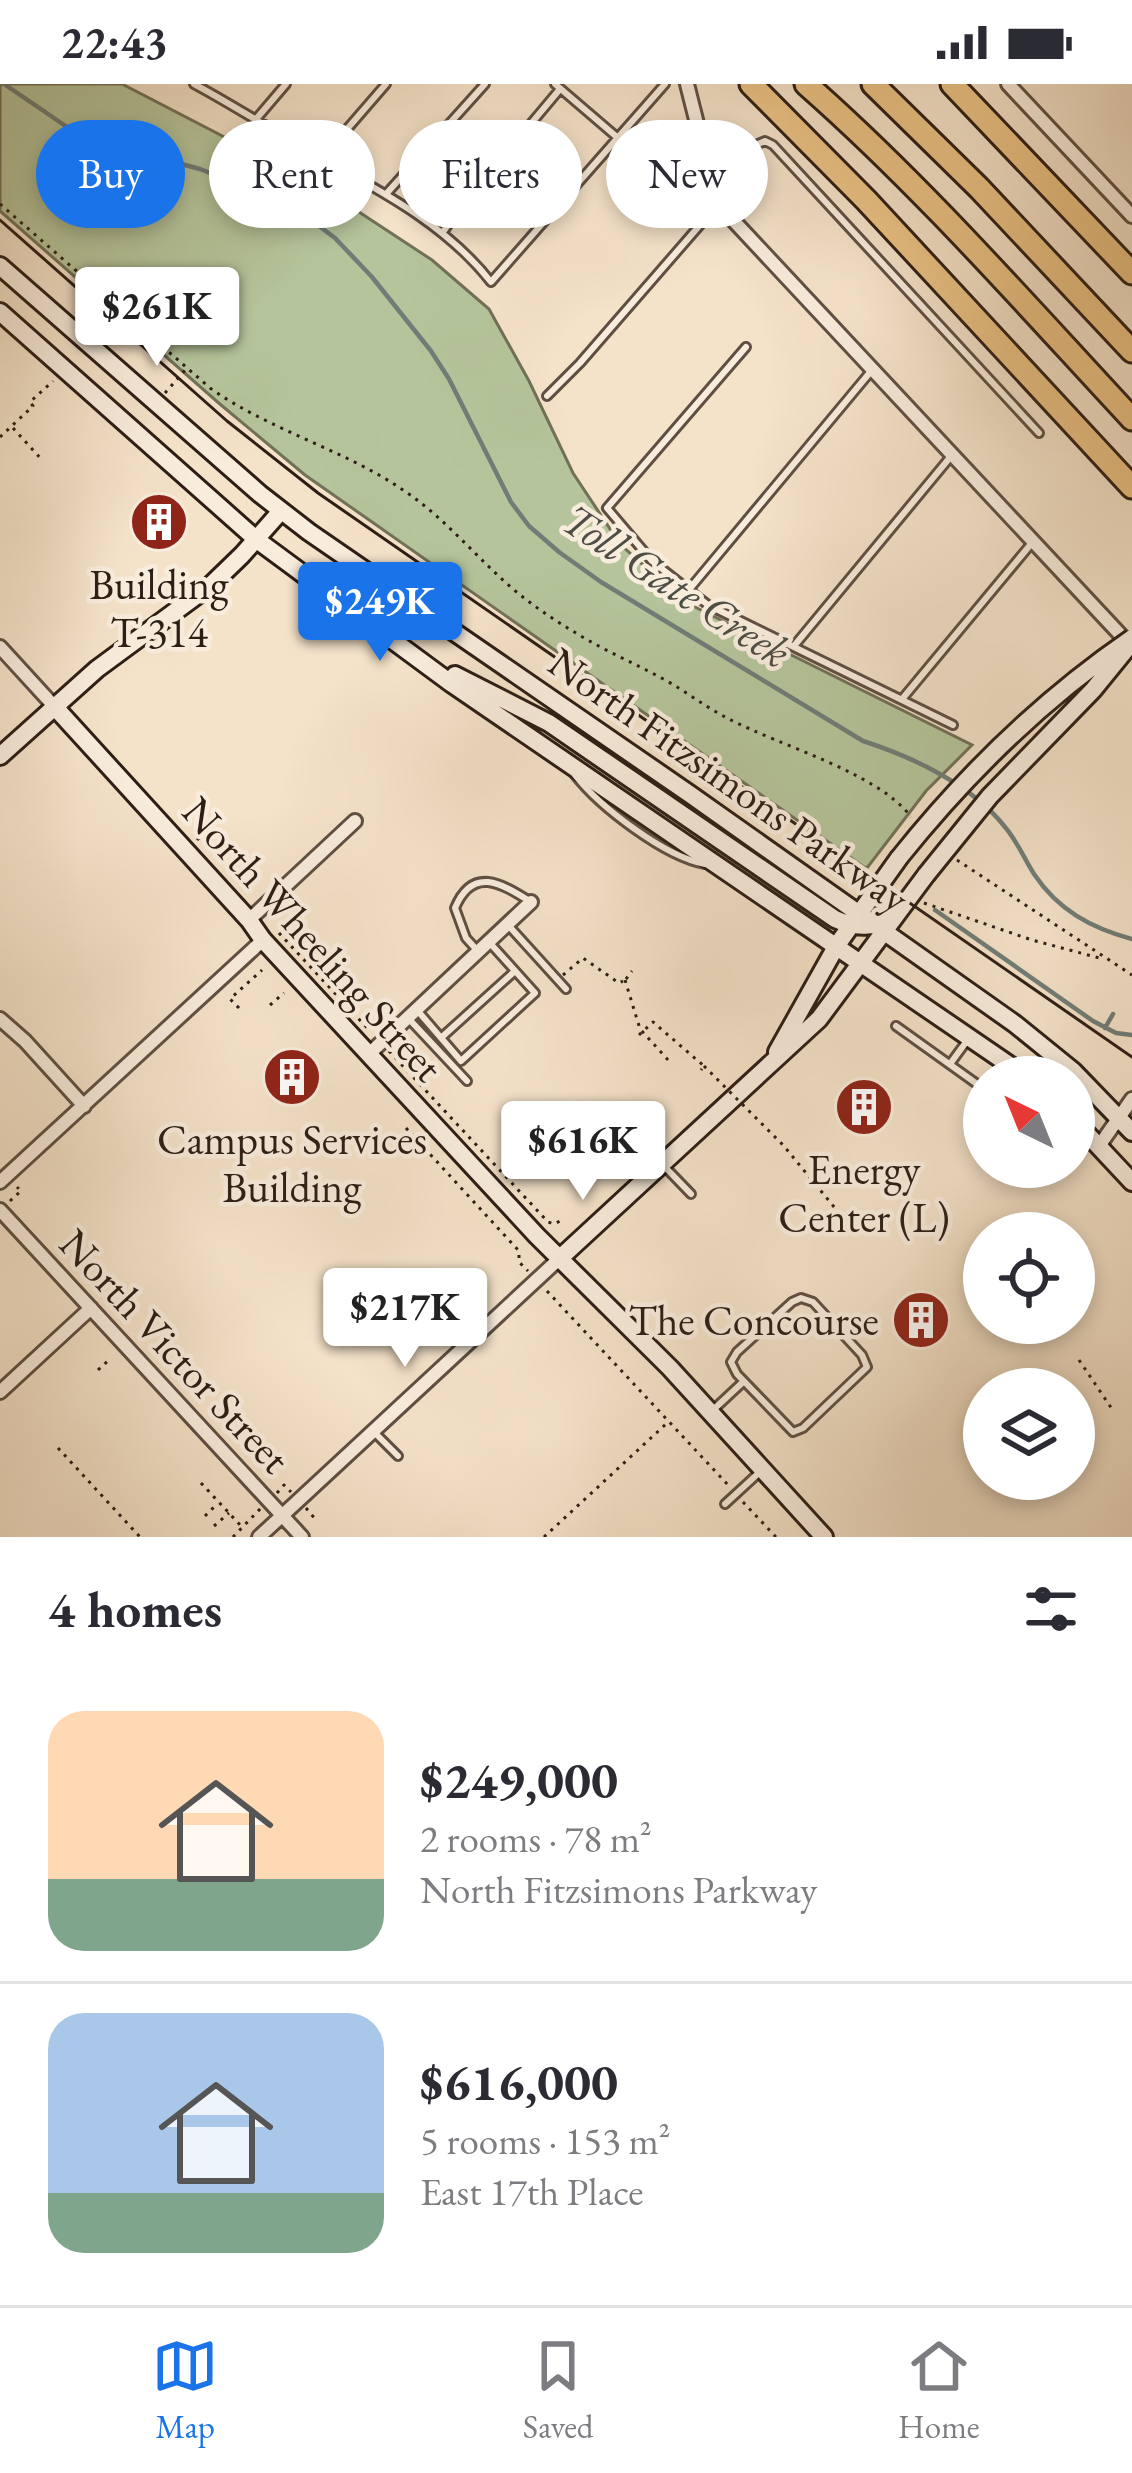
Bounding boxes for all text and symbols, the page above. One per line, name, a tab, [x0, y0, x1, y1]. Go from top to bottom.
text: 22:43	[60, 13, 168, 71]
chip: Buy	[36, 120, 185, 228]
chip: Rent	[209, 120, 375, 228]
chip: Filters	[399, 120, 582, 228]
chip: New	[606, 120, 768, 228]
pin: $261K	[73, 267, 241, 369]
text: $261K	[102, 280, 212, 331]
water label: Toll Gate Creek	[552, 490, 802, 680]
building icon: Building T-314	[128, 491, 190, 553]
place label: Building T-314	[89, 557, 229, 660]
pin: $249K	[296, 562, 464, 664]
text: $249K	[325, 575, 435, 626]
street label: North Fitzsimons Parkway	[538, 635, 921, 926]
street label: North Wheeling Street	[170, 785, 456, 1093]
building icon: Campus Services Building	[261, 1046, 323, 1108]
north arrow	[963, 1056, 1095, 1188]
map controls	[963, 1056, 1095, 1500]
building icon: Energy Center (L)	[833, 1076, 895, 1138]
pin: $616K	[499, 1101, 667, 1203]
place label: Campus Services Building	[157, 1112, 427, 1215]
text: $616K	[528, 1114, 638, 1165]
place label: Energy Center (L)	[778, 1142, 950, 1245]
button: locate	[963, 1212, 1095, 1344]
street label: North Victor Street	[48, 1217, 302, 1485]
pin: $217K	[321, 1268, 489, 1370]
text: $217K	[350, 1281, 460, 1332]
building icon: The Concourse	[890, 1289, 952, 1351]
place label: The Concourse	[629, 1293, 879, 1348]
button: layers	[963, 1368, 1095, 1500]
text: 4 homes	[48, 1576, 222, 1642]
icon: filters	[1018, 1576, 1084, 1642]
text: $249,000	[420, 1747, 618, 1813]
icon: home	[144, 1759, 288, 1903]
text: 2 rooms · 78 m²	[420, 1813, 652, 1864]
text: North Fitzsimons Parkway	[420, 1864, 817, 1915]
text: $616,000	[420, 2049, 618, 2115]
icon: home	[144, 2061, 288, 2205]
text: 5 rooms · 153 m²	[420, 2115, 671, 2166]
text: East 17th Place	[420, 2166, 644, 2217]
tab: Map	[152, 2333, 218, 2448]
tab: Saved	[523, 2333, 594, 2448]
tab: Home	[898, 2333, 980, 2448]

